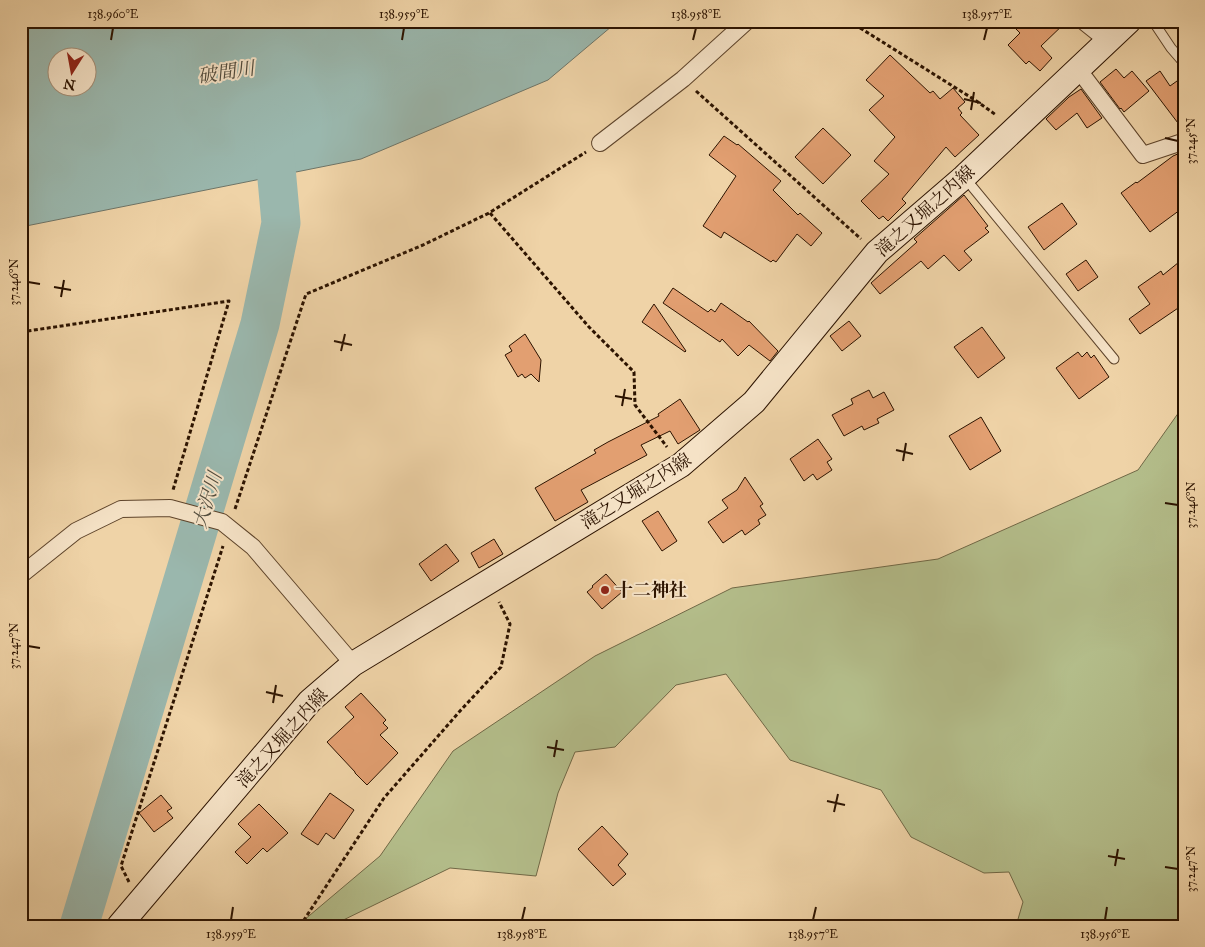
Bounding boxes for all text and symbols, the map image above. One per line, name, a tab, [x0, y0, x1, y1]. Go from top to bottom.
text: 138.960°E	[88, 7, 139, 21]
text: 138.959°E	[379, 7, 429, 21]
text: 138.958°E	[671, 7, 721, 21]
text: 138.957°E	[962, 7, 1012, 21]
north arrow	[48, 48, 98, 98]
water label: 破間川	[196, 56, 258, 88]
text: N	[62, 75, 77, 94]
text: 37.245°N	[1184, 118, 1198, 164]
street label: 滝之又堀之内線	[871, 161, 979, 261]
text: 37.246°N	[7, 259, 21, 305]
street label: 滝之又堀之内線	[577, 448, 695, 534]
water label: 大沢川	[188, 467, 227, 531]
text: 37.246°N	[1184, 482, 1198, 528]
place label: 十二神社	[615, 579, 687, 601]
marker: 十二神社	[599, 584, 611, 596]
text: 37.247°N	[7, 623, 21, 669]
street label: 滝之又堀之内線	[232, 684, 332, 792]
text: 37.247°N	[1184, 846, 1198, 892]
text: 138.959°E	[206, 927, 256, 941]
text: 138.958°E	[497, 927, 547, 941]
text: 138.957°E	[788, 927, 838, 941]
text: 138.956°E	[1080, 927, 1130, 941]

